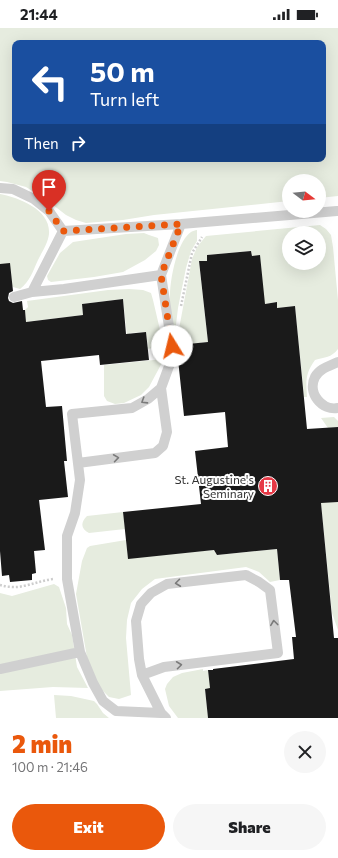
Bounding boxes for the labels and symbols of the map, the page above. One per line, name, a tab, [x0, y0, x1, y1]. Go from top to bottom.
pin	[32, 170, 66, 211]
north arrow	[282, 174, 326, 218]
position arrow	[151, 325, 193, 367]
one-way arrow	[142, 396, 149, 403]
one-way arrow	[113, 454, 119, 463]
place label: St. Augustine's Seminary	[174, 472, 254, 500]
building icon: St. Augustine's Seminary	[257, 475, 279, 497]
one-way arrow	[175, 578, 181, 587]
one-way arrow	[270, 620, 279, 626]
one-way arrow	[176, 661, 182, 670]

